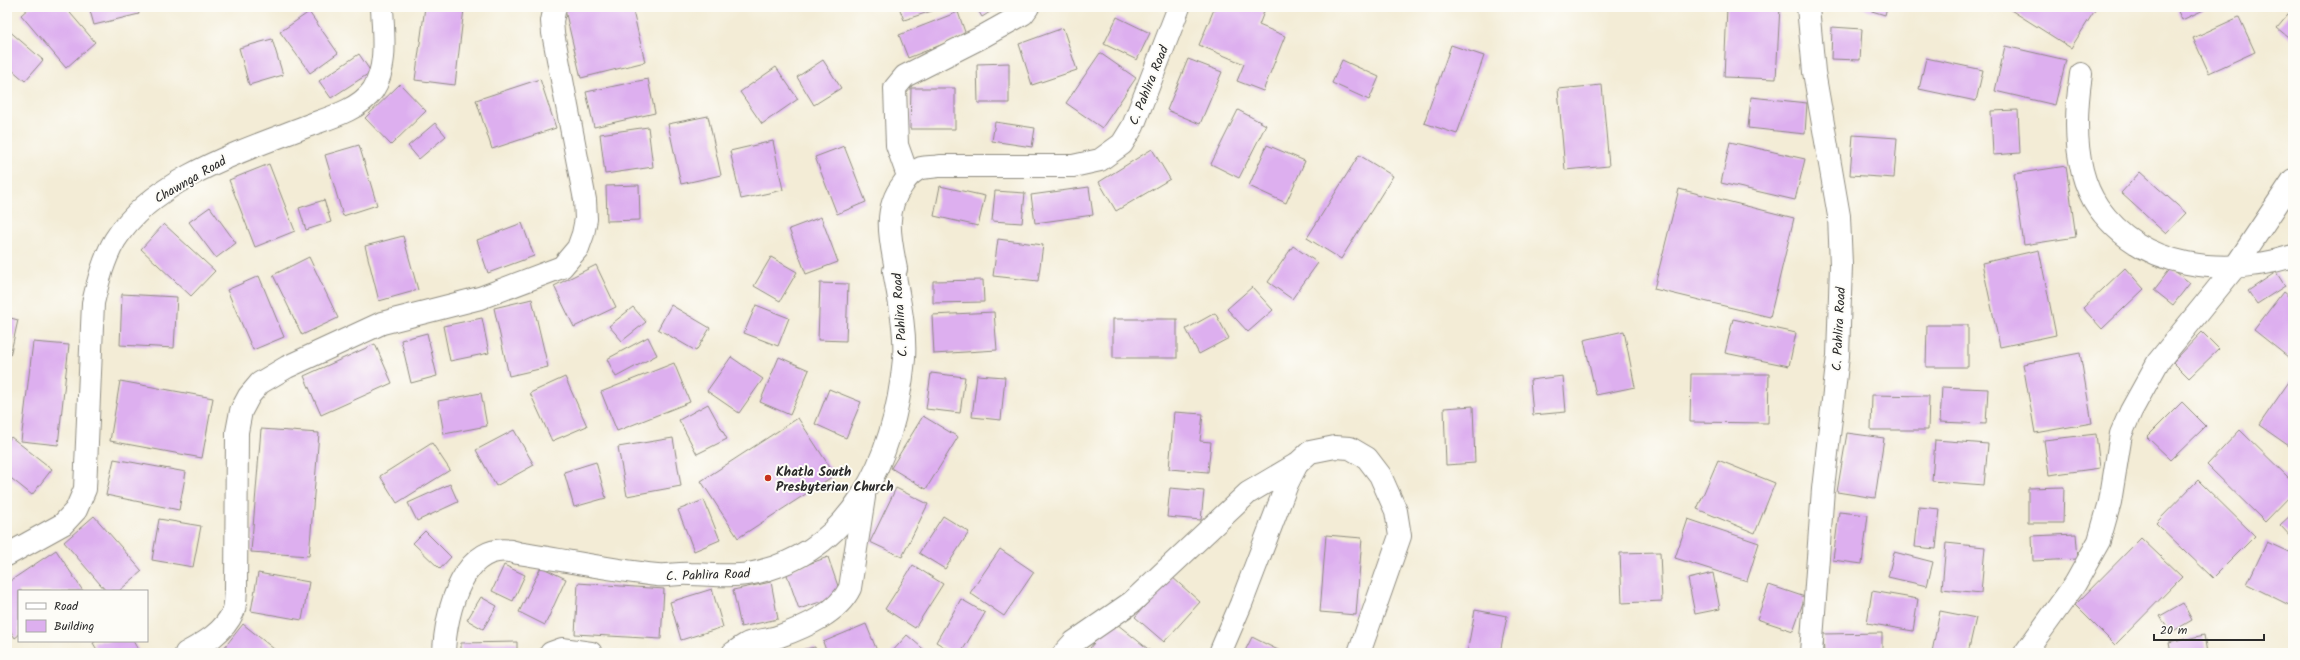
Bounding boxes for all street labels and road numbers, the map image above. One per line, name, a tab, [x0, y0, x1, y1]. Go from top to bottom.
street label: C. Pahlira Road	[1124, 42, 1175, 129]
street label: Chawnga Road	[151, 151, 231, 209]
street label: C. Pahlira Road	[887, 272, 914, 358]
street label: C. Pahlira Road	[1827, 286, 1852, 372]
street label: C. Pahlira Road	[666, 564, 751, 587]

